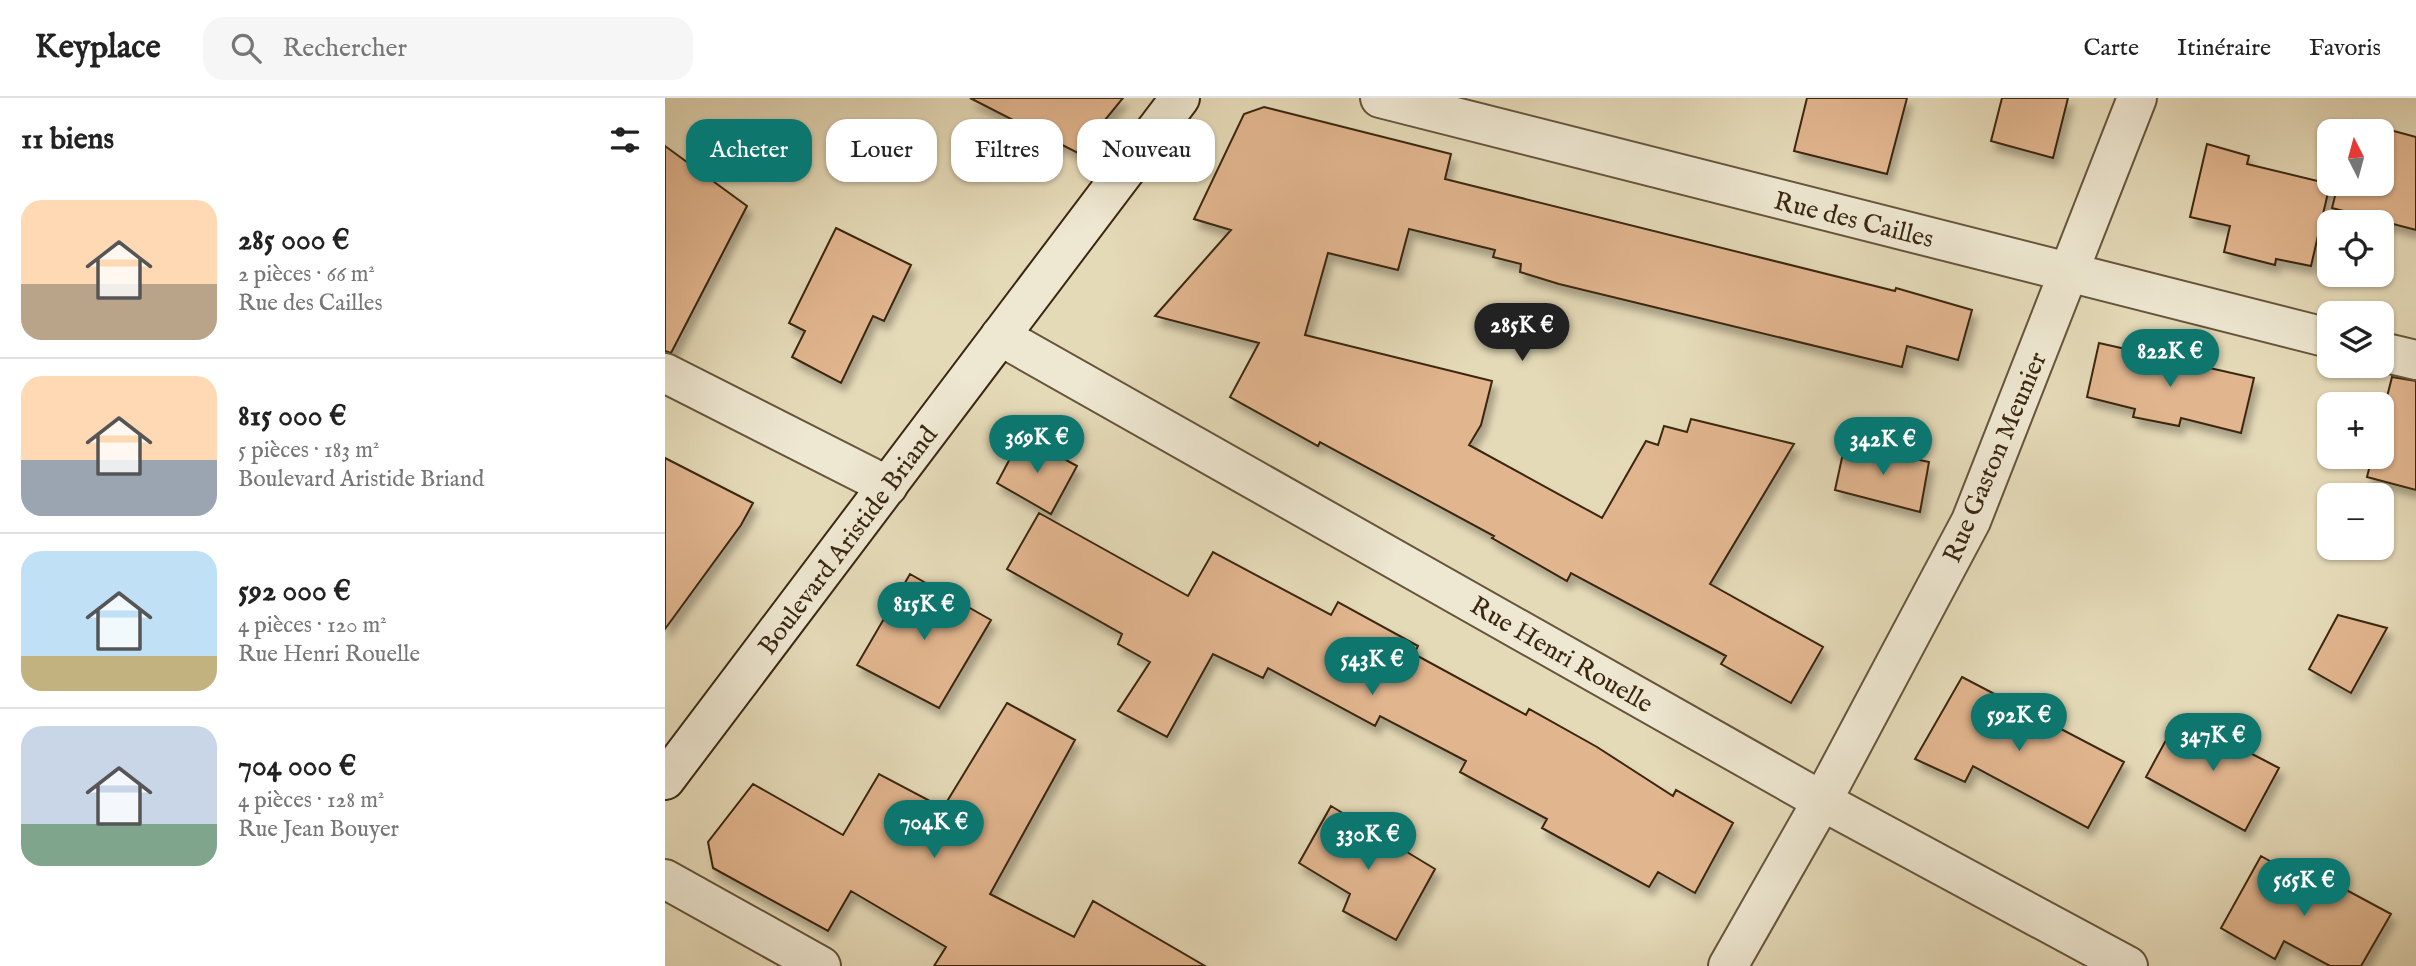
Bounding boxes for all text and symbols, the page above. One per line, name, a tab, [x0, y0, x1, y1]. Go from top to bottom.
search box	[203, 17, 693, 80]
text: Keyplace	[35, 27, 161, 69]
icon: search	[227, 29, 265, 67]
text: Rechercher	[283, 32, 407, 65]
text: Carte	[2083, 33, 2139, 64]
text: Itinéraire	[2177, 33, 2271, 64]
text: Favoris	[2309, 33, 2381, 64]
chip: Acheter	[686, 119, 812, 182]
chip: Louer	[826, 119, 937, 182]
chip: Filtres	[951, 119, 1063, 182]
chip: Nouveau	[1077, 119, 1215, 182]
north arrow	[2317, 119, 2394, 196]
map controls	[2317, 119, 2394, 560]
text: 11 biens	[21, 121, 114, 159]
icon: filters	[606, 121, 644, 159]
street label: Rue des Cailles	[1770, 185, 1937, 256]
button: locate	[2317, 210, 2394, 287]
text: 285 000 €	[238, 222, 350, 260]
icon: home	[77, 228, 161, 312]
text: 2 pièces · 66 m²	[238, 260, 375, 289]
text: Rue des Cailles	[238, 289, 382, 318]
button: layers	[2317, 301, 2394, 378]
pin: 285K €	[1465, 303, 1579, 363]
text: 285K €	[1490, 311, 1554, 340]
pin: 822K €	[2113, 330, 2227, 389]
text: 822K €	[2137, 337, 2203, 366]
street label: Rue Gaston Meunier	[1936, 347, 2055, 568]
button: +	[2317, 392, 2394, 469]
text: 815 000 €	[238, 398, 347, 436]
icon: home	[77, 404, 161, 488]
pin: 369K €	[980, 416, 1094, 475]
pin: 342K €	[1826, 418, 1940, 477]
street label: Boulevard Aristide Briand	[751, 420, 945, 662]
text: 369K €	[1005, 423, 1069, 452]
text: 342K €	[1850, 425, 1916, 454]
text: 5 pièces · 183 m²	[238, 436, 379, 465]
text: Boulevard Aristide Briand	[238, 465, 484, 494]
button: −	[2317, 483, 2394, 560]
text: 592 000 €	[238, 573, 351, 611]
icon: home	[77, 579, 161, 663]
pin: 815K €	[867, 582, 981, 642]
text: 815K €	[893, 590, 955, 619]
street label: Rue Henri Rouelle	[1464, 590, 1659, 721]
text: 4 pièces · 120 m²	[238, 611, 387, 640]
pin: 543K €	[1315, 638, 1429, 697]
text: Rue Henri Rouelle	[238, 640, 420, 669]
text: 543K €	[1340, 645, 1404, 674]
pin: 592K €	[1962, 694, 2076, 753]
text: 592K €	[1987, 701, 2051, 730]
pin: 347K €	[2156, 714, 2270, 773]
text: 347K €	[2180, 721, 2246, 750]
text: 704 000 €	[238, 748, 356, 786]
icon: home	[77, 754, 161, 838]
text: 4 pièces · 128 m²	[238, 786, 385, 815]
pin: 704K €	[877, 800, 991, 860]
text: 704K €	[900, 808, 968, 837]
pin: 330K €	[1311, 812, 1425, 872]
text: Rue Jean Bouyer	[238, 815, 399, 844]
text: 330K €	[1336, 820, 1400, 849]
pin: 565K €	[2247, 858, 2361, 918]
text: 565K €	[2273, 866, 2335, 895]

